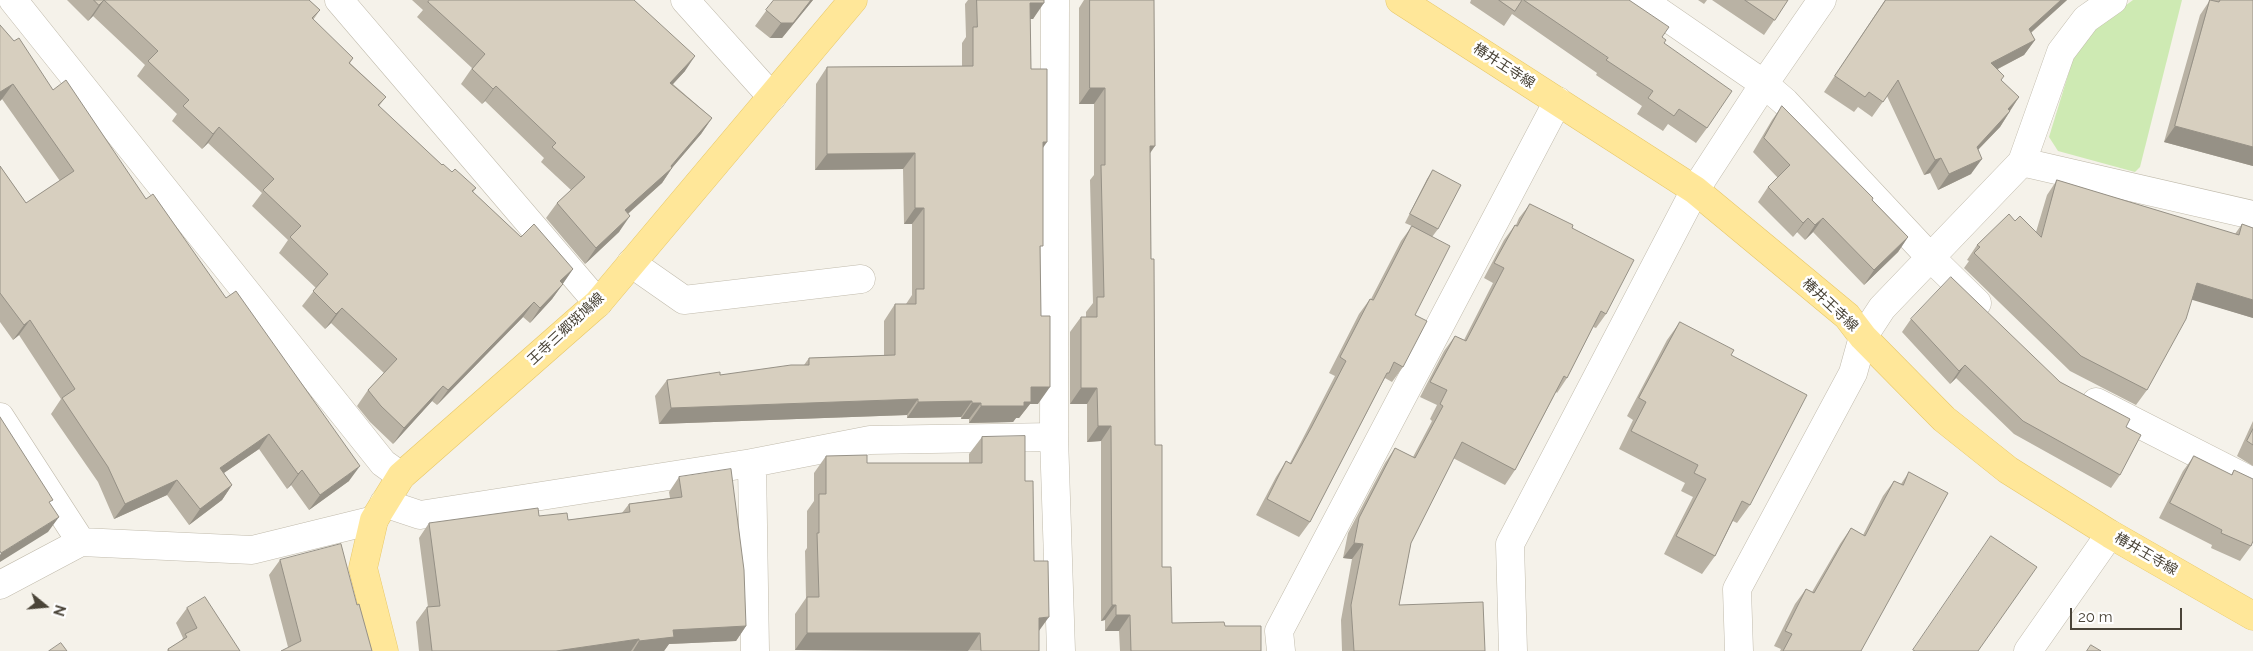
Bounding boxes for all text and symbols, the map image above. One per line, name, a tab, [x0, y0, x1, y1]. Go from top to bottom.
street label: 椿井王寺線	[1470, 40, 1538, 92]
street label: 椿井王寺線	[1799, 275, 1861, 335]
street label: 王寺三郷斑鳩線	[524, 289, 608, 369]
street label: 椿井王寺線	[2111, 529, 2181, 579]
north arrow	[20, 581, 70, 631]
scale bar	[2073, 598, 2186, 630]
text: N	[50, 603, 69, 618]
text: 20 m	[2078, 608, 2113, 626]

